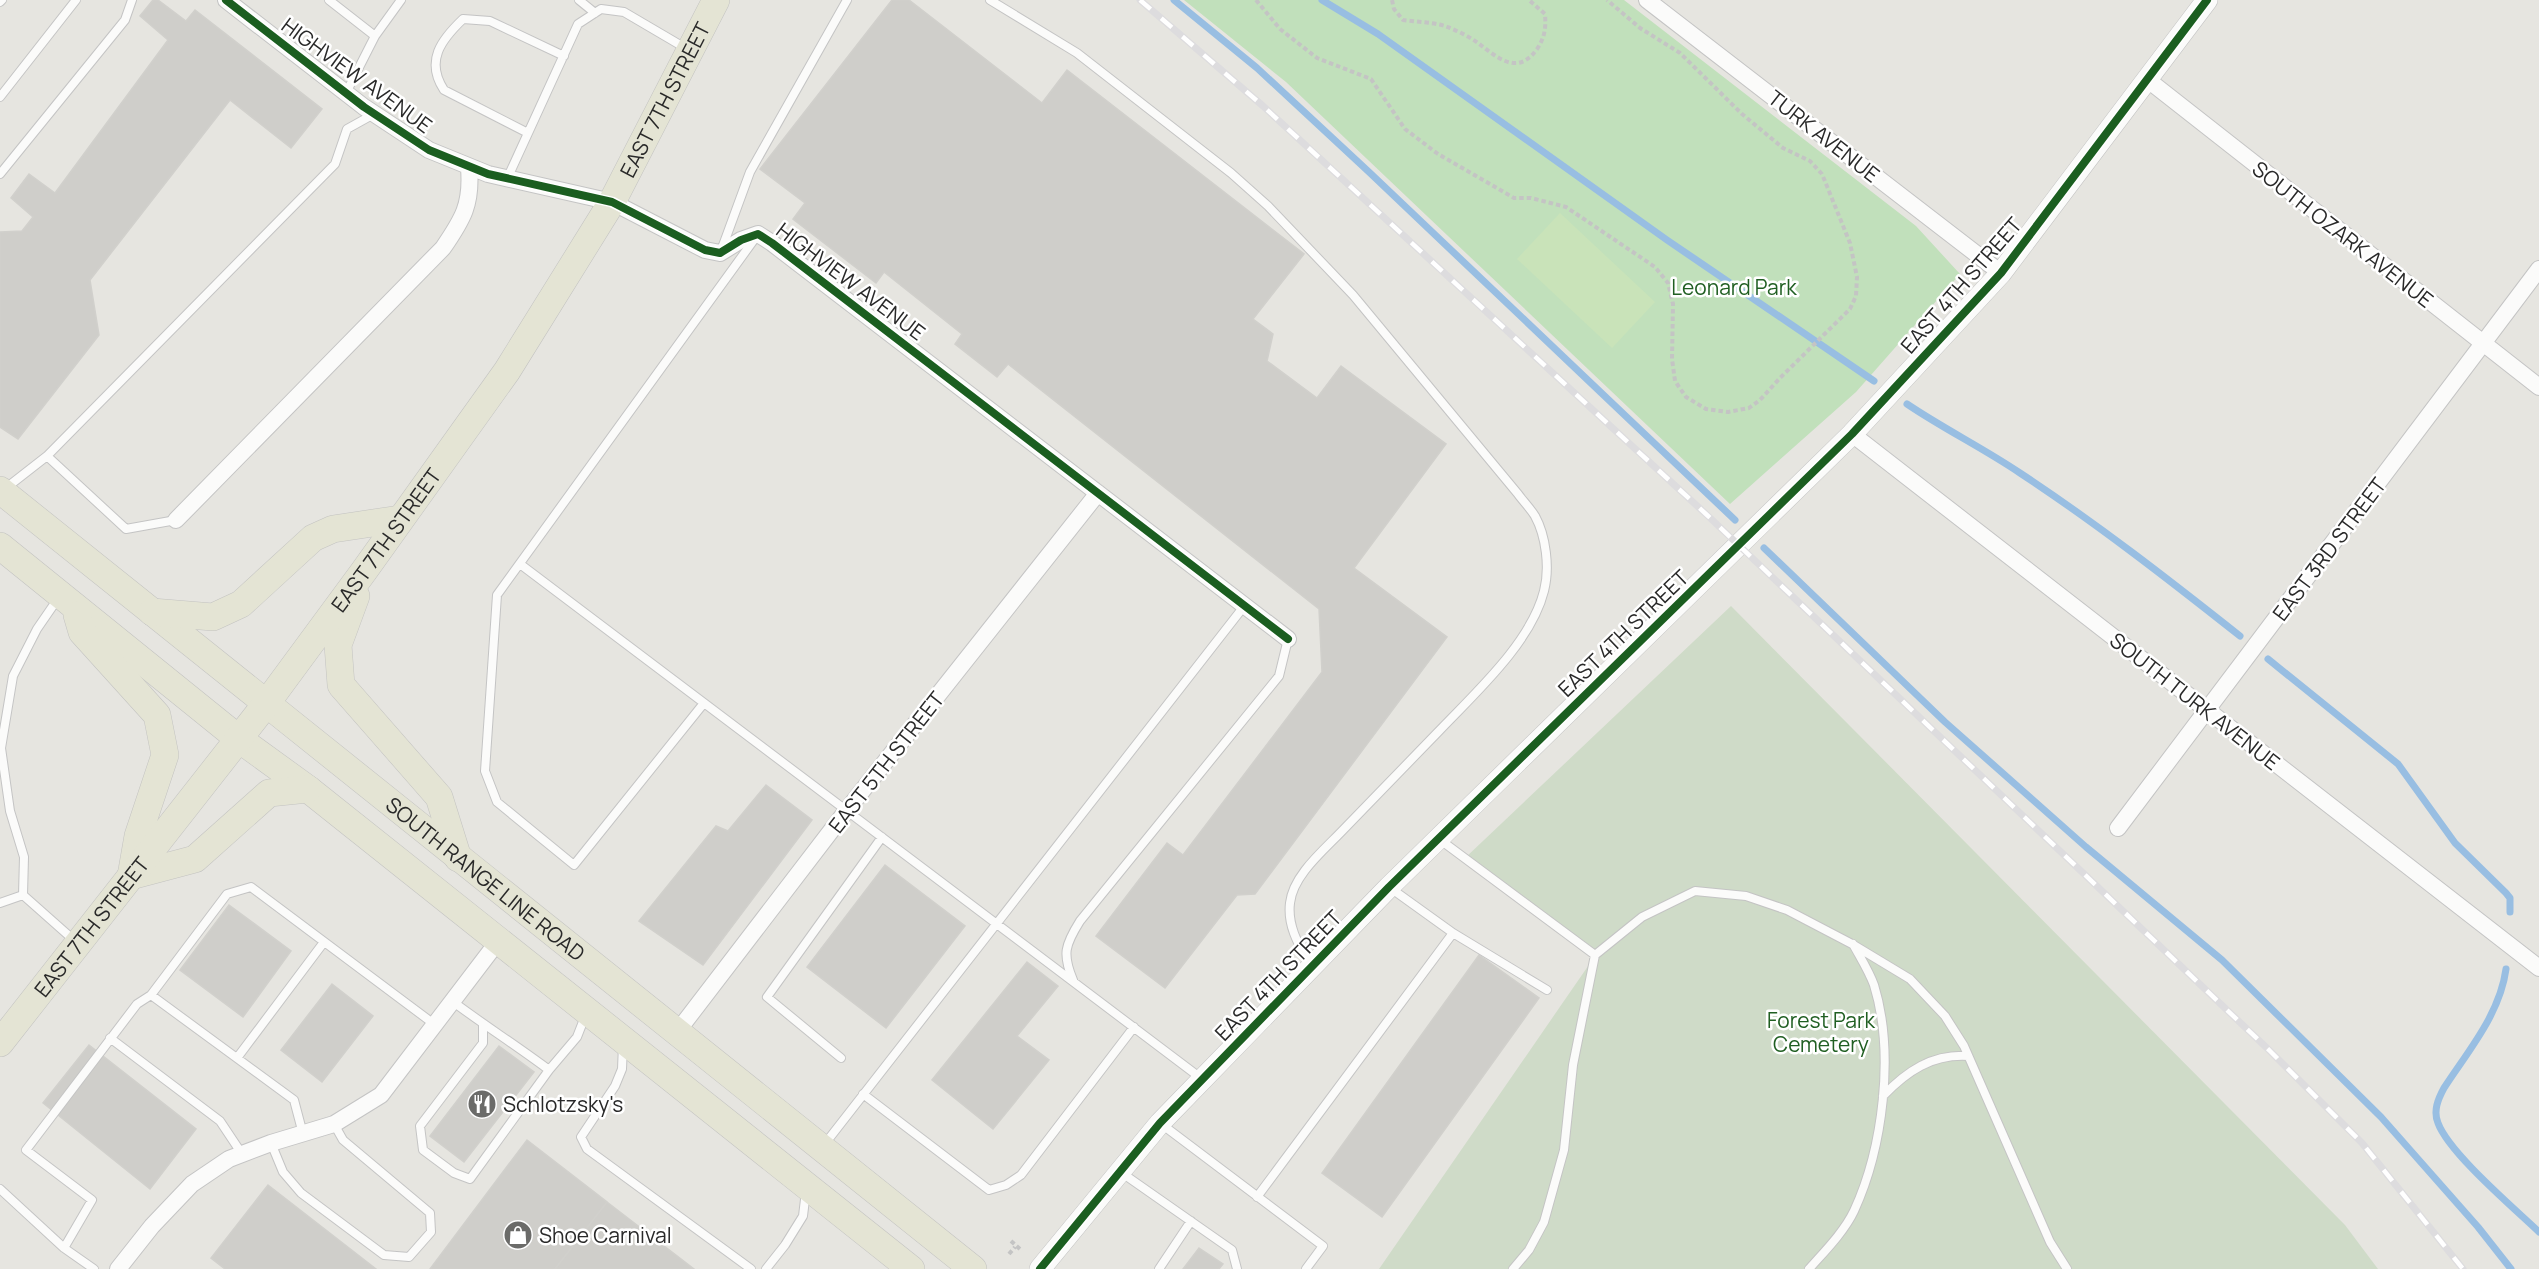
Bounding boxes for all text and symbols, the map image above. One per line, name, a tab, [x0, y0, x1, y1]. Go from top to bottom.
street label: HIGHVIEW AVENUE	[276, 11, 438, 139]
street label: EAST 7TH STREET	[613, 17, 716, 182]
street label: TURK AVENUE	[1762, 84, 1886, 188]
street label: SOUTH OZARK AVENUE	[2247, 154, 2439, 314]
street label: EAST 4TH STREET	[1894, 211, 2028, 359]
street label: HIGHVIEW AVENUE	[771, 216, 931, 346]
park label: Leonard Park	[1671, 273, 1797, 301]
street label: EAST 7TH STREET	[325, 462, 447, 618]
street label: EAST 3RD STREET	[2266, 471, 2392, 626]
street label: EAST 4TH STREET	[1552, 563, 1695, 703]
street label: SOUTH TURK AVENUE	[2104, 626, 2286, 776]
street label: EAST 5TH STREET	[822, 685, 950, 839]
street label: SOUTH RANGE LINE ROAD	[380, 790, 591, 967]
street label: EAST 7TH STREET	[28, 850, 155, 1002]
street label: EAST 4TH STREET	[1208, 903, 1348, 1046]
park label: Forest Park Cemetery	[1767, 1006, 1875, 1058]
restaurant icon: Schlotzsky's	[466, 1088, 498, 1120]
place label: Schlotzsky's	[503, 1090, 623, 1118]
shop icon: Shoe Carnival	[502, 1219, 534, 1251]
place label: Shoe Carnival	[539, 1221, 672, 1249]

